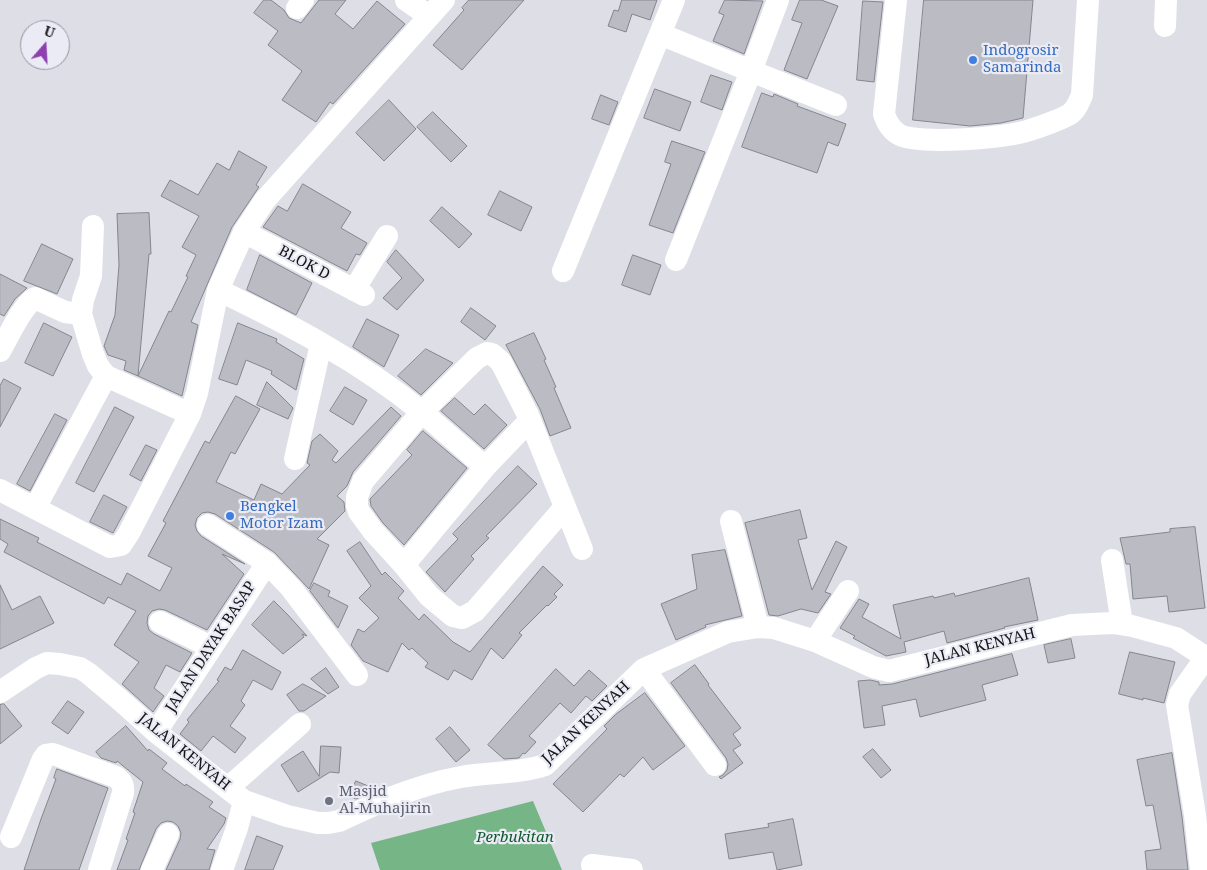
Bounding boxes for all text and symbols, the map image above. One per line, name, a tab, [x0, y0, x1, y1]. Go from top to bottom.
north arrow	[20, 20, 70, 70]
text: U	[42, 21, 58, 42]
place label: Indogrosir Samarinda	[983, 42, 1061, 77]
marker: Indogrosir Samarinda	[967, 54, 979, 66]
street label: BLOK D	[275, 242, 333, 284]
place label: Bengkel Motor Izam	[240, 498, 323, 533]
marker: Bengkel Motor Izam	[224, 510, 236, 522]
street label: JALAN DAYAK BASAP	[162, 578, 260, 716]
street label: JALAN KENYAH	[923, 625, 1037, 669]
street label: JALAN KENYAH	[538, 678, 634, 768]
street label: JALAN KENYAH	[134, 709, 234, 795]
place label: Masjid Al-Muhajirin	[339, 783, 431, 818]
marker: Masjid Al-Muhajirin	[323, 795, 335, 807]
park label: Perbukitan	[476, 829, 554, 847]

